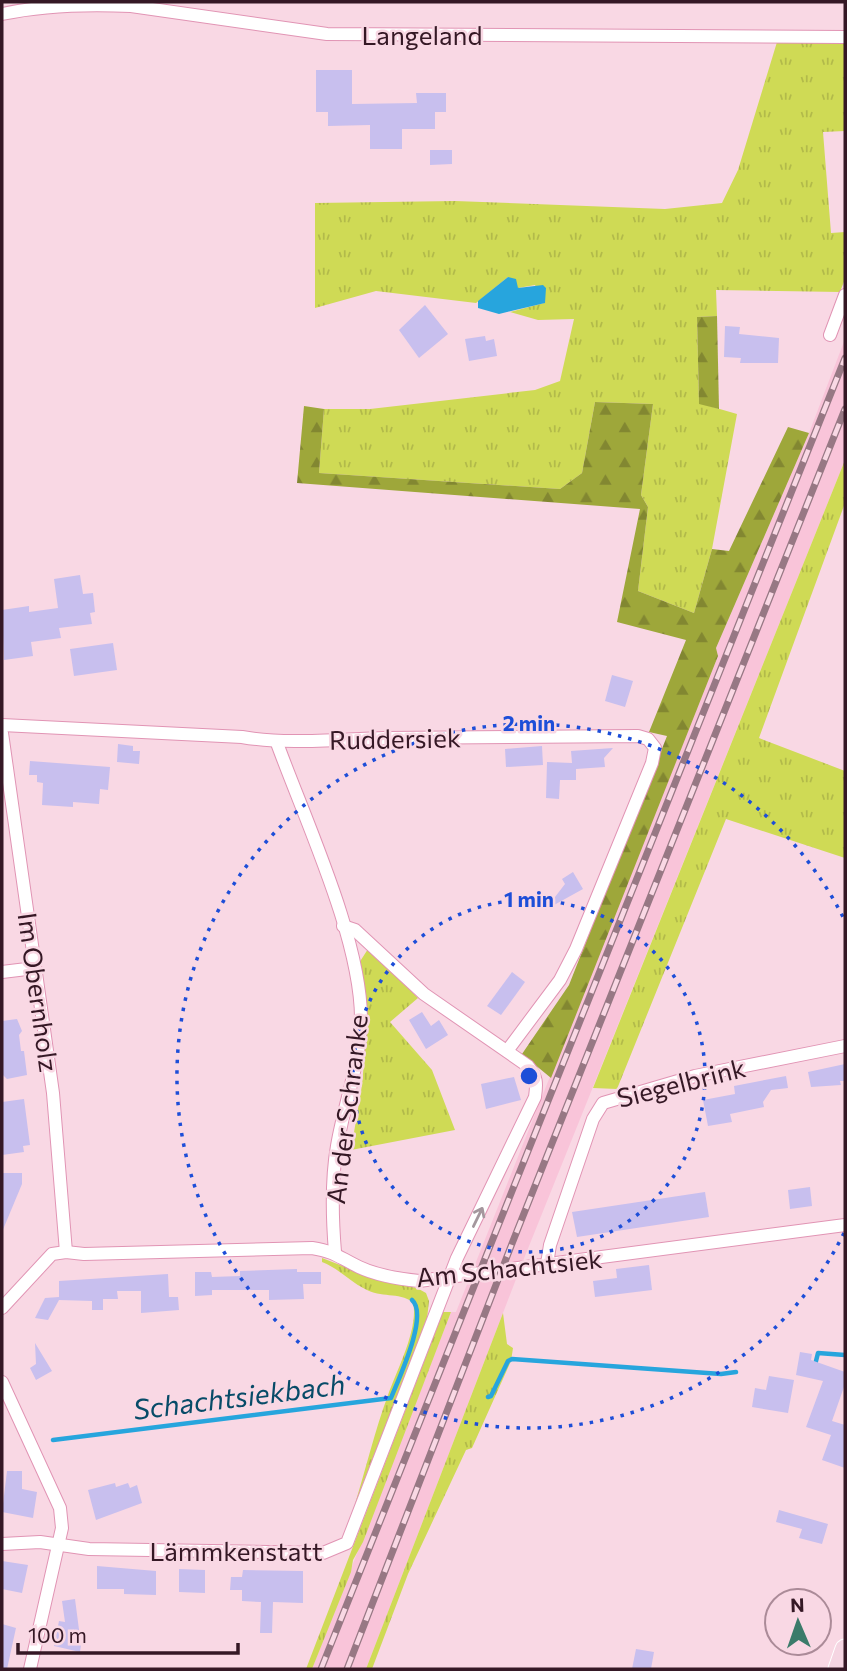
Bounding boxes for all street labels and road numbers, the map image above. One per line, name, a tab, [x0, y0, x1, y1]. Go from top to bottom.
street label: Langeland	[361, 19, 483, 50]
street label: Ruddersiek	[329, 721, 461, 755]
street label: Im Obernholz	[12, 910, 66, 1074]
street label: An der Schranke	[319, 1012, 373, 1206]
street label: Siegelbrink	[614, 1051, 748, 1113]
street label: Am Schachtsiek	[414, 1242, 604, 1292]
street label: Lämmkenstatt	[149, 1535, 323, 1566]

